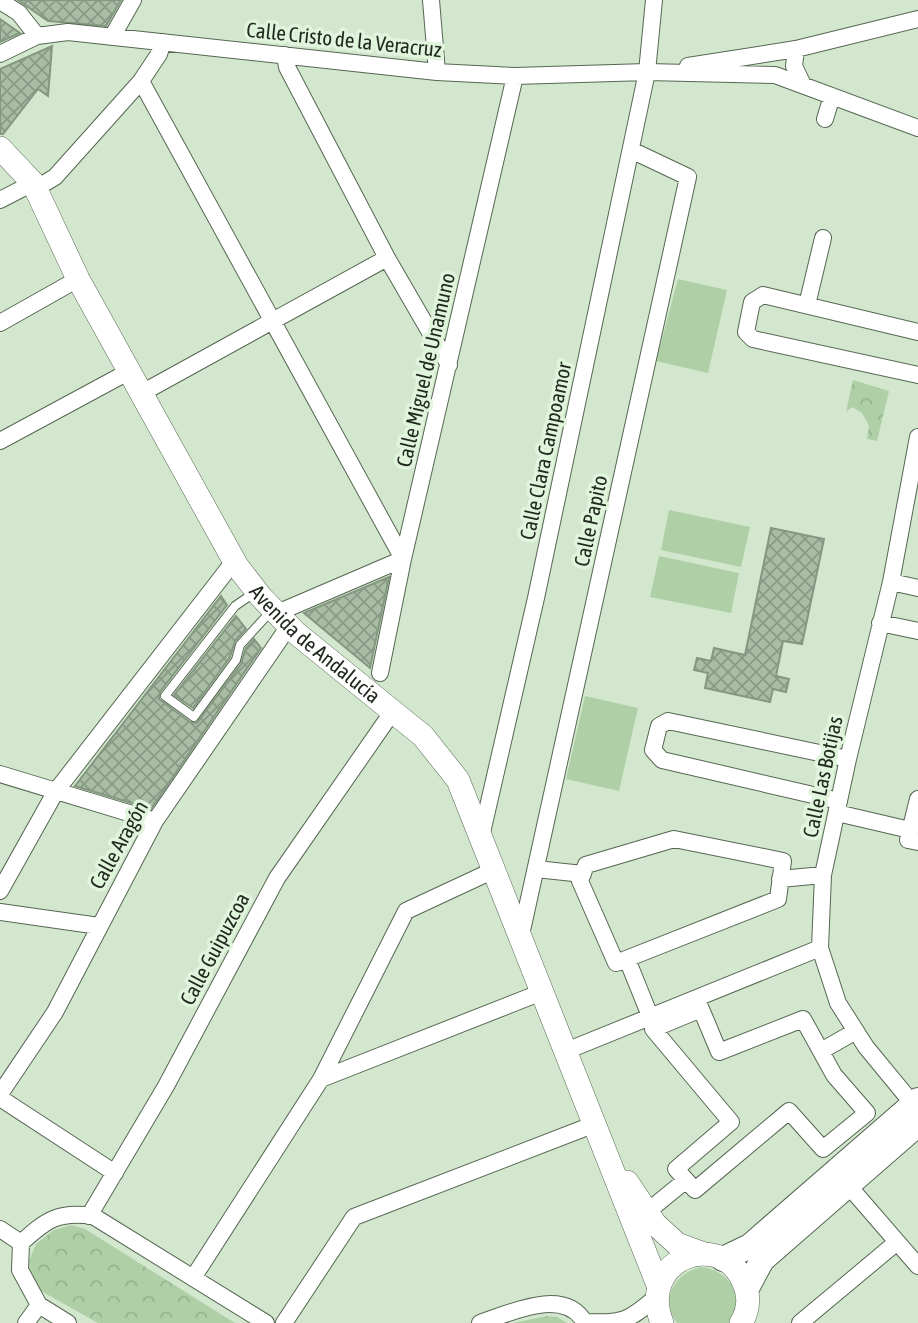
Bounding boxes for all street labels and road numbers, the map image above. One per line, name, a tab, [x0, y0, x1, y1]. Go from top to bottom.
street label: Calle Cristo de la Veracruz	[245, 17, 443, 61]
street label: Calle Miguel de Unamuno	[391, 270, 459, 469]
street label: Calle Clara Campoamor	[514, 359, 576, 542]
street label: Calle Papito	[569, 473, 611, 569]
street label: Avenida de Andalucía	[245, 580, 386, 708]
street label: Calle Las Botijas	[797, 714, 847, 840]
street label: Calle Aragón	[84, 796, 152, 893]
street label: Calle Guipuzcoa	[175, 888, 254, 1009]

